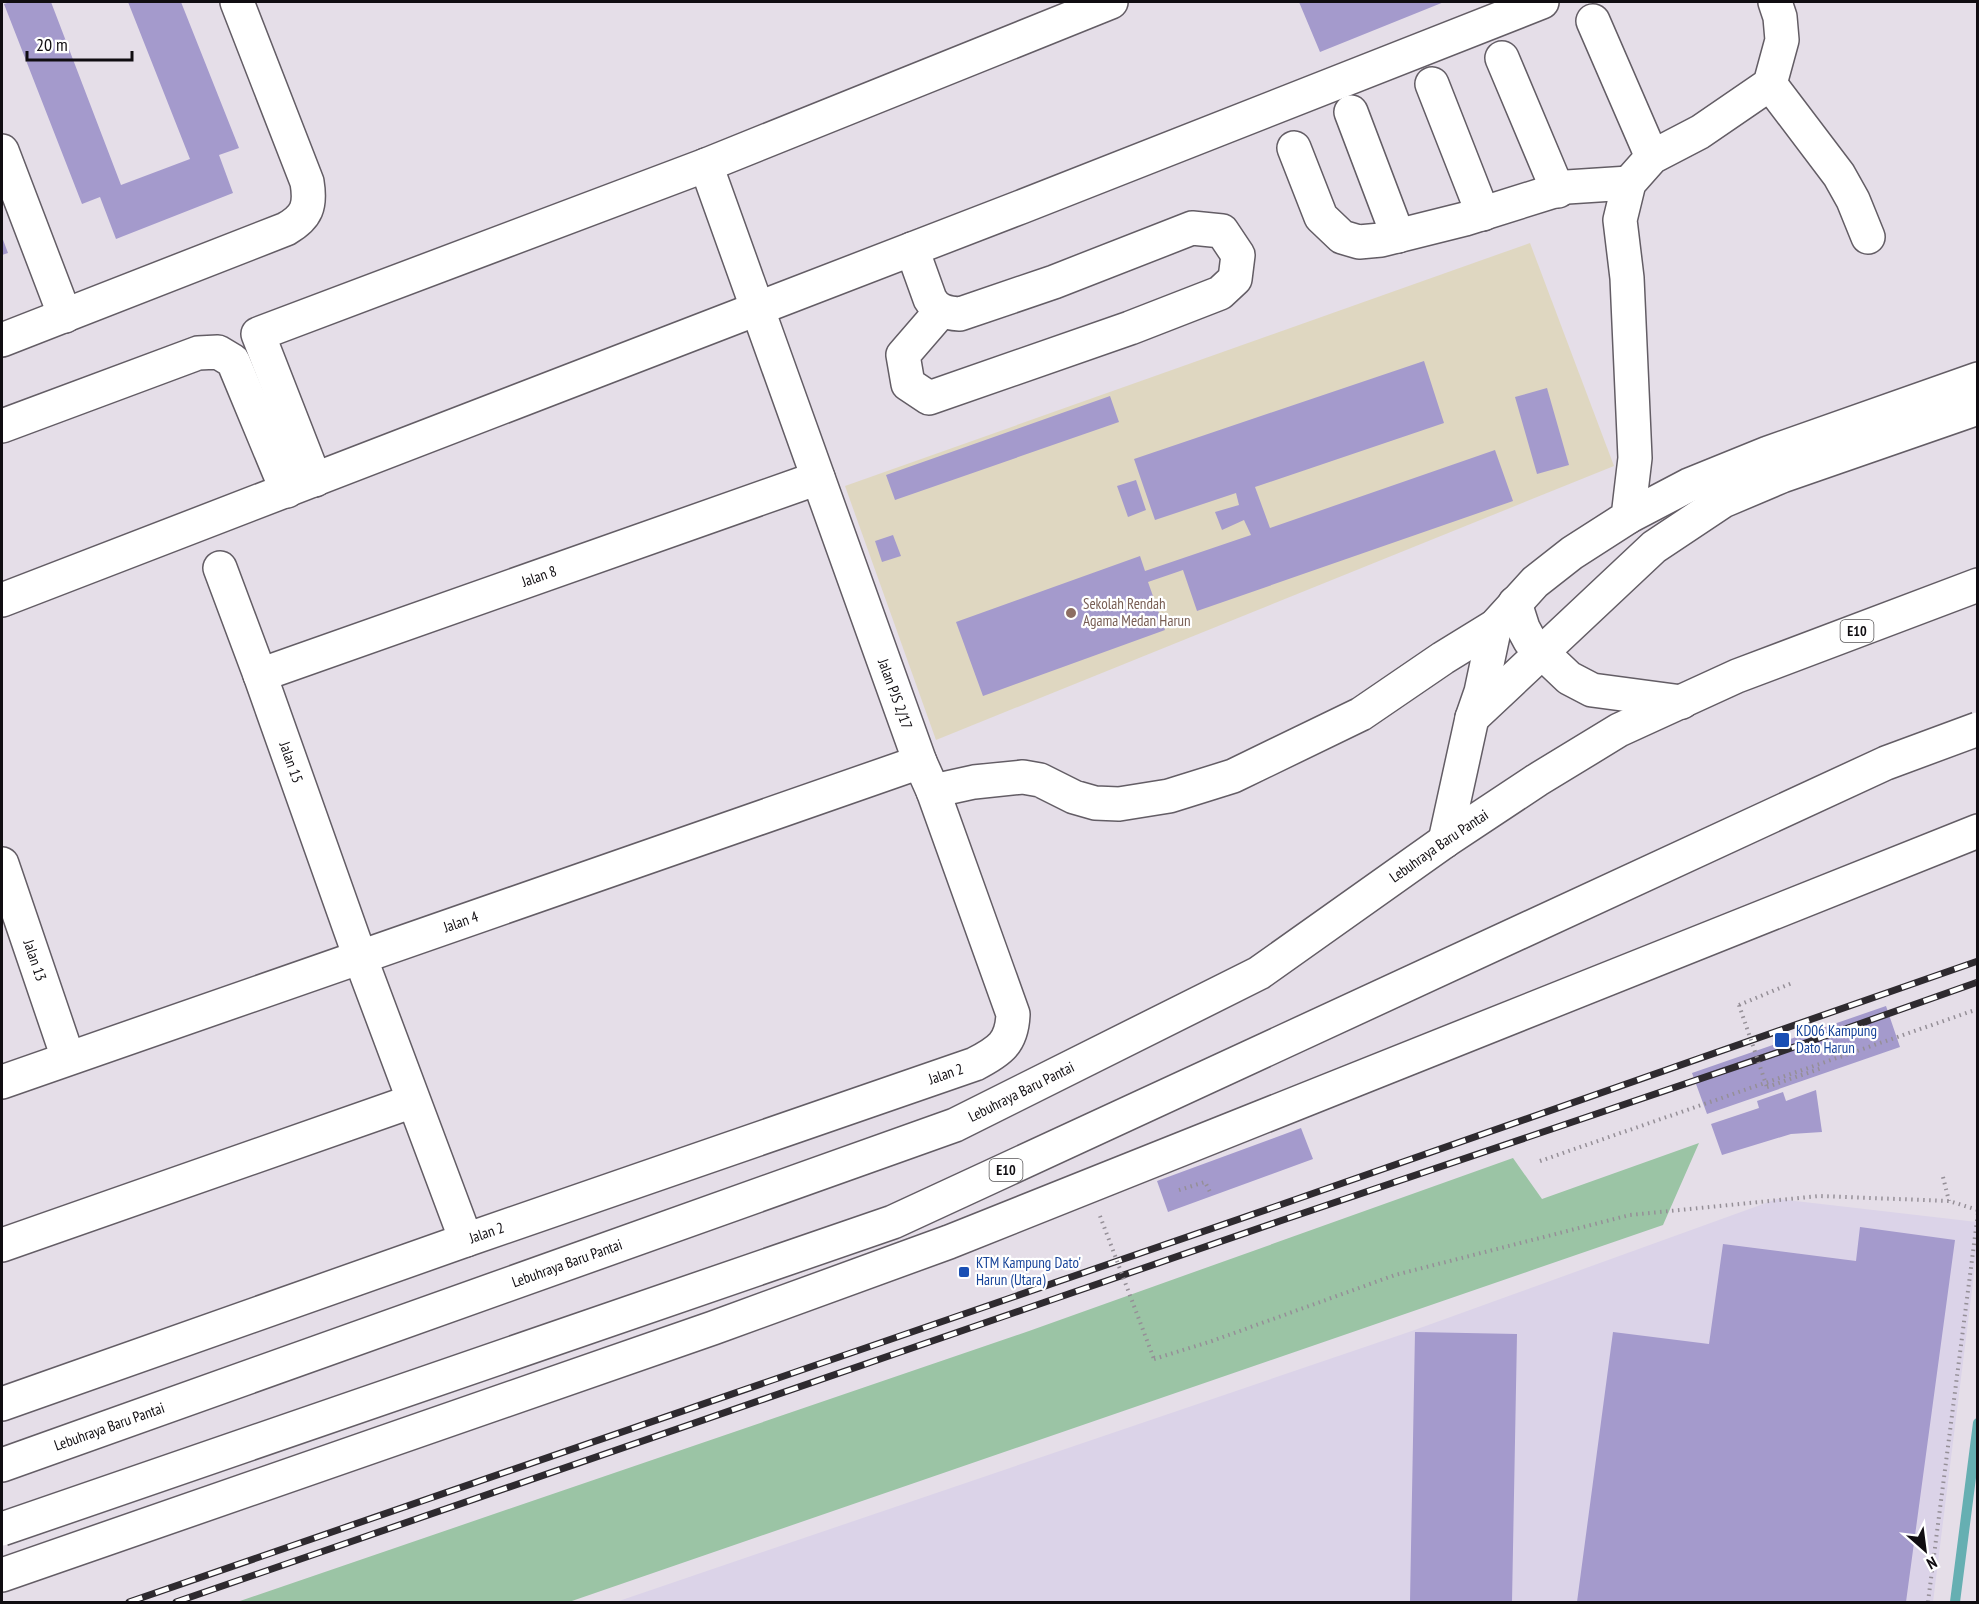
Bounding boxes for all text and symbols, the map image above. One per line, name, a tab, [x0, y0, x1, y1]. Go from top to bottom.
scale bar	[27, 24, 132, 62]
text: 20 m	[36, 33, 68, 56]
street label: Jalan 8	[518, 561, 559, 591]
place label: Sekolah Rendah Agama Medan Harun	[1083, 594, 1191, 630]
marker: Sekolah Rendah Agama Medan Harun	[1064, 606, 1078, 620]
road number: E10	[1840, 620, 1874, 642]
street label: Jalan PJS 2/17	[874, 655, 917, 732]
street label: Jalan 15	[275, 738, 308, 785]
street label: Lebuhraya Baru Pantai	[1386, 805, 1492, 886]
street label: Jalan 4	[440, 907, 481, 937]
street label: Jalan 13	[19, 936, 51, 984]
place label: KD06 Kampung Dato Harun	[1796, 1021, 1877, 1057]
marker: KD06 Kampung Dato Harun	[1773, 1031, 1791, 1049]
street label: Lebuhraya Baru Pantai	[965, 1057, 1077, 1126]
street label: Jalan 2	[925, 1059, 966, 1089]
road number: E10	[990, 1159, 1022, 1181]
street label: Jalan 2	[466, 1218, 506, 1248]
street label: Lebuhraya Baru Pantai	[509, 1235, 625, 1291]
place label: KTM Kampung Dato' Harun (Utara)	[976, 1253, 1081, 1289]
marker: KTM Kampung Dato' Harun (Utara)	[957, 1265, 971, 1279]
street label: Lebuhraya Baru Pantai	[52, 1398, 167, 1455]
north arrow	[1895, 1520, 1955, 1580]
text: N	[1924, 1552, 1941, 1574]

